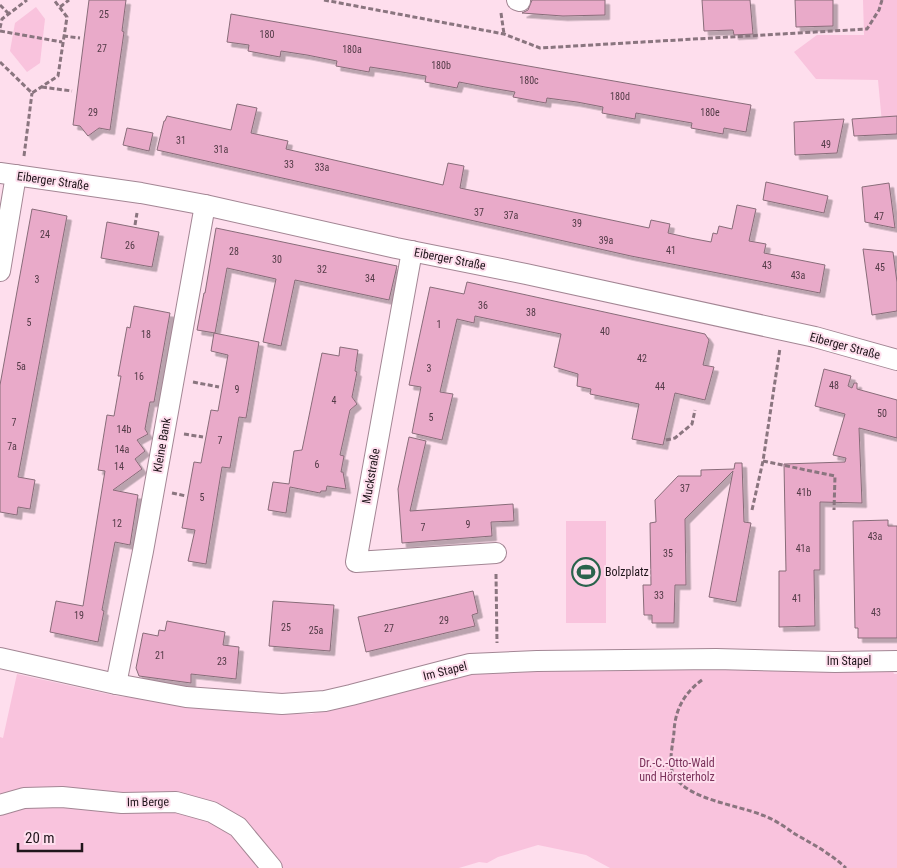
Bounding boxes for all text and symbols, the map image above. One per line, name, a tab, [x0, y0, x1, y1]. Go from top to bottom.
house number: 25	[99, 9, 109, 20]
house number: 180	[260, 29, 274, 40]
house number: 27	[97, 43, 107, 54]
house number: 180a	[342, 44, 362, 55]
house number: 180b	[431, 60, 451, 71]
house number: 180c	[519, 75, 539, 86]
house number: 180d	[610, 91, 630, 102]
house number: 29	[88, 107, 98, 118]
house number: 180e	[700, 107, 720, 118]
house number: 31	[176, 135, 186, 146]
house number: 49	[821, 139, 831, 150]
house number: 31a	[214, 144, 229, 155]
house number: 33	[284, 159, 294, 170]
house number: 33a	[315, 162, 330, 173]
street label: Eiberger Straße	[16, 169, 90, 193]
house number: 37	[474, 207, 484, 218]
house number: 37a	[504, 210, 519, 221]
house number: 47	[874, 211, 884, 222]
house number: 39	[572, 218, 582, 229]
house number: 24	[40, 229, 50, 240]
house number: 39a	[599, 235, 614, 246]
house number: 26	[125, 240, 135, 251]
street label: Eiberger Straße	[413, 245, 487, 273]
house number: 41	[666, 245, 676, 256]
house number: 28	[229, 246, 239, 257]
house number: 30	[272, 254, 282, 265]
house number: 43	[762, 260, 772, 271]
house number: 45	[875, 262, 885, 273]
house number: 32	[317, 264, 327, 275]
house number: 43a	[791, 270, 806, 281]
house number: 34	[365, 273, 375, 284]
house number: 3	[35, 274, 40, 285]
house number: 36	[478, 300, 488, 311]
house number: 38	[526, 307, 536, 318]
house number: 5	[27, 317, 32, 328]
house number: 1	[437, 319, 441, 330]
house number: 40	[600, 326, 610, 337]
house number: 18	[141, 329, 151, 340]
street label: Eiberger Straße	[808, 330, 882, 362]
house number: 42	[637, 353, 647, 364]
house number: 5a	[16, 361, 26, 372]
house number: 3	[427, 363, 432, 374]
house number: 16	[134, 371, 144, 382]
house number: 48	[829, 380, 839, 391]
house number: 44	[655, 381, 665, 392]
house number: 9	[235, 384, 240, 395]
house number: 4	[332, 395, 337, 406]
house number: 50	[877, 408, 887, 419]
house number: 5	[429, 412, 434, 423]
street label: Kleine Bank	[150, 416, 174, 473]
house number: 7	[12, 417, 17, 428]
house number: 14b	[117, 424, 131, 435]
house number: 7	[218, 435, 223, 446]
house number: 7a	[7, 441, 17, 452]
house number: 14a	[115, 444, 130, 455]
street label: Muckstraße	[359, 447, 383, 505]
house number: 6	[315, 459, 320, 470]
house number: 14	[114, 461, 124, 472]
house number: 37	[680, 483, 690, 494]
house number: 41b	[797, 487, 811, 498]
house number: 5	[200, 492, 205, 503]
house number: 12	[112, 518, 122, 529]
house number: 9	[466, 519, 471, 530]
house number: 7	[421, 522, 426, 533]
house number: 43a	[868, 531, 883, 542]
house number: 41a	[796, 543, 811, 554]
house number: 35	[663, 548, 673, 559]
sports icon: Bolzplatz	[571, 557, 601, 587]
place label: Bolzplatz	[605, 565, 649, 579]
house number: 33	[654, 590, 664, 601]
house number: 41	[792, 593, 802, 604]
house number: 43	[871, 607, 881, 618]
house number: 19	[74, 610, 84, 621]
house number: 29	[439, 615, 449, 626]
house number: 25	[281, 622, 291, 633]
house number: 27	[384, 623, 394, 634]
house number: 25a	[309, 625, 324, 636]
house number: 21	[155, 650, 165, 661]
street label: Im Stapel	[827, 654, 871, 668]
house number: 23	[217, 656, 227, 667]
street label: Im Stapel	[422, 659, 468, 683]
park label: Dr.-C.-Otto-Wald und Hörsterholz	[639, 756, 715, 784]
street label: Im Berge	[127, 795, 170, 809]
scale bar	[18, 820, 81, 852]
text: 20 m	[25, 829, 55, 847]

